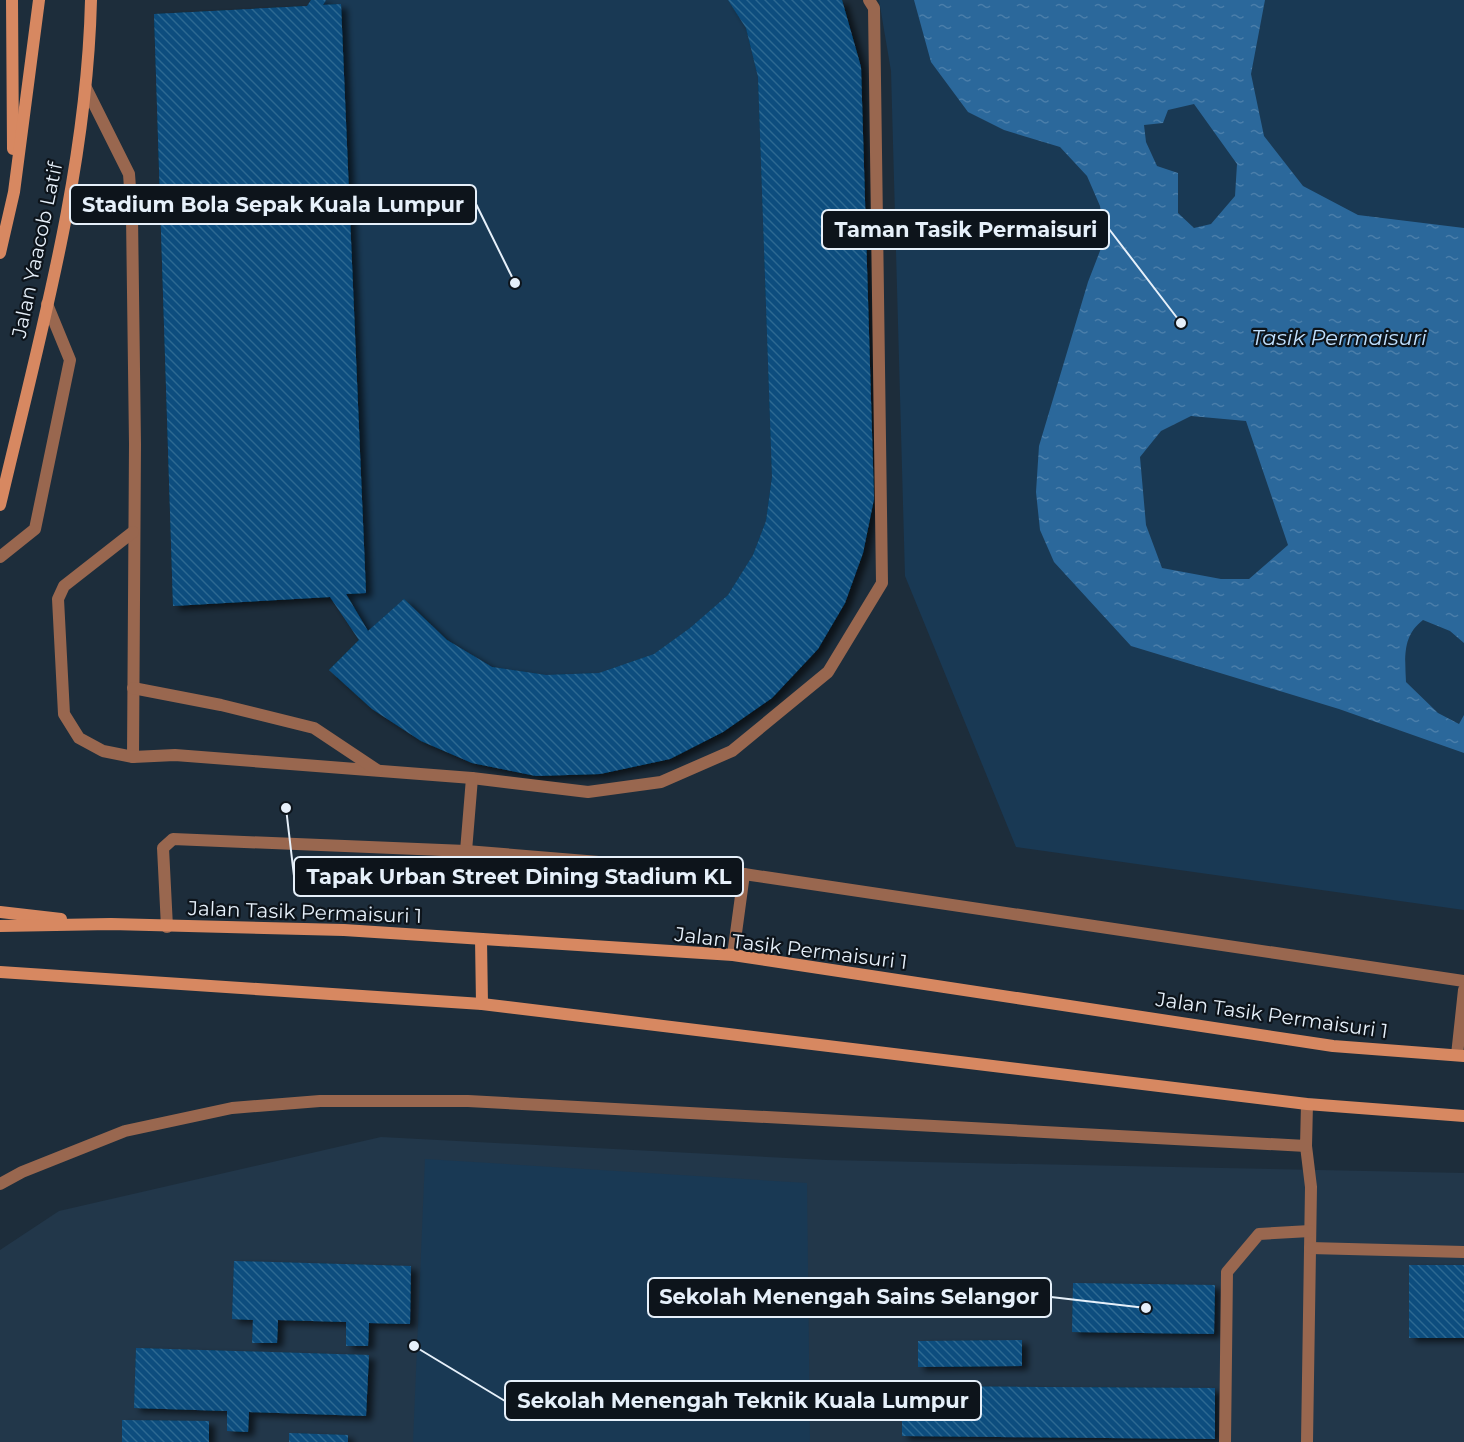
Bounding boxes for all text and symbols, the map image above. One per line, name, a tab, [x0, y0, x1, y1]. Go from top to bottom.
street label: Jalan Yaacob Latif	[6, 159, 68, 341]
callout: Stadium Bola Sepak Kuala Lumpur	[70, 185, 476, 224]
text: Stadium Bola Sepak Kuala Lumpur	[82, 192, 464, 217]
callout: Taman Tasik Permaisuri	[822, 210, 1109, 249]
text: Taman Tasik Permaisuri	[835, 217, 1097, 242]
water label: Tasik Permaisuri	[1251, 325, 1427, 350]
callout: Tapak Urban Street Dining Stadium KL	[294, 857, 743, 896]
text: Tapak Urban Street Dining Stadium KL	[307, 864, 732, 889]
street label: Jalan Tasik Permaisuri 1	[187, 896, 422, 928]
street label: Jalan Tasik Permaisuri 1	[672, 922, 909, 974]
street label: Jalan Tasik Permaisuri 1	[1153, 987, 1390, 1043]
callout: Sekolah Menengah Sains Selangor	[648, 1278, 1051, 1317]
text: Sekolah Menengah Sains Selangor	[659, 1284, 1039, 1309]
callout: Sekolah Menengah Teknik Kuala Lumpur	[505, 1381, 981, 1420]
text: Sekolah Menengah Teknik Kuala Lumpur	[517, 1388, 969, 1413]

